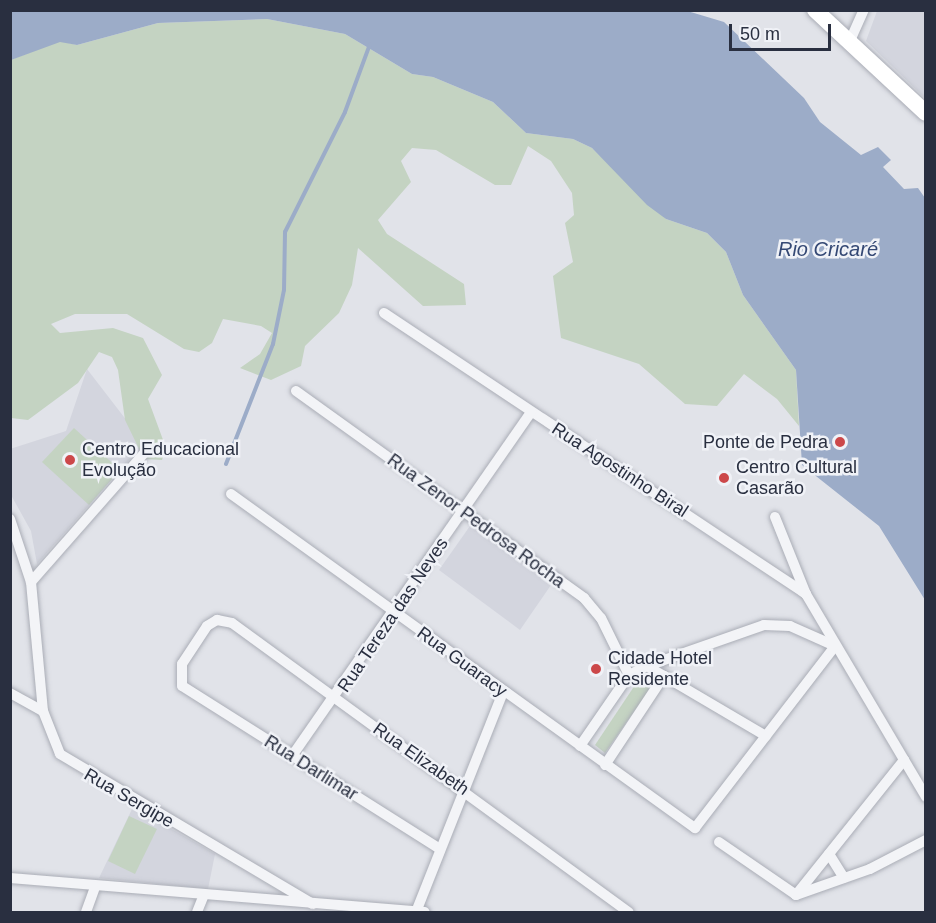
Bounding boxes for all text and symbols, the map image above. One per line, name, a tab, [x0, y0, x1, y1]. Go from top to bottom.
scale bar	[732, 12, 834, 50]
text: 50 m	[740, 24, 780, 44]
water label: Rio Cricaré	[778, 237, 878, 261]
street label: Rua Agostinho Biral	[547, 418, 693, 522]
place label: Ponte de Pedra	[703, 431, 828, 453]
marker: Ponte de Pedra	[833, 435, 847, 449]
place label: Centro Educacional Evolução	[82, 439, 239, 482]
street label: Rua Zenor Pedrosa Rocha	[383, 449, 569, 593]
marker: Centro Educacional Evolução	[63, 453, 77, 467]
place label: Centro Cultural Casarão	[736, 457, 857, 500]
marker: Centro Cultural Casarão	[717, 471, 731, 485]
street label: Rua Tereza das Neves	[333, 533, 453, 697]
street label: Rua Guaracy	[413, 622, 511, 702]
place label: Cidade Hotel Residente	[608, 648, 712, 690]
marker: Cidade Hotel Residente	[589, 662, 603, 676]
street label: Rua Elizabeth	[369, 718, 473, 800]
street label: Rua Darlimar	[260, 731, 362, 805]
street label: Rua Sergipe	[80, 764, 178, 832]

